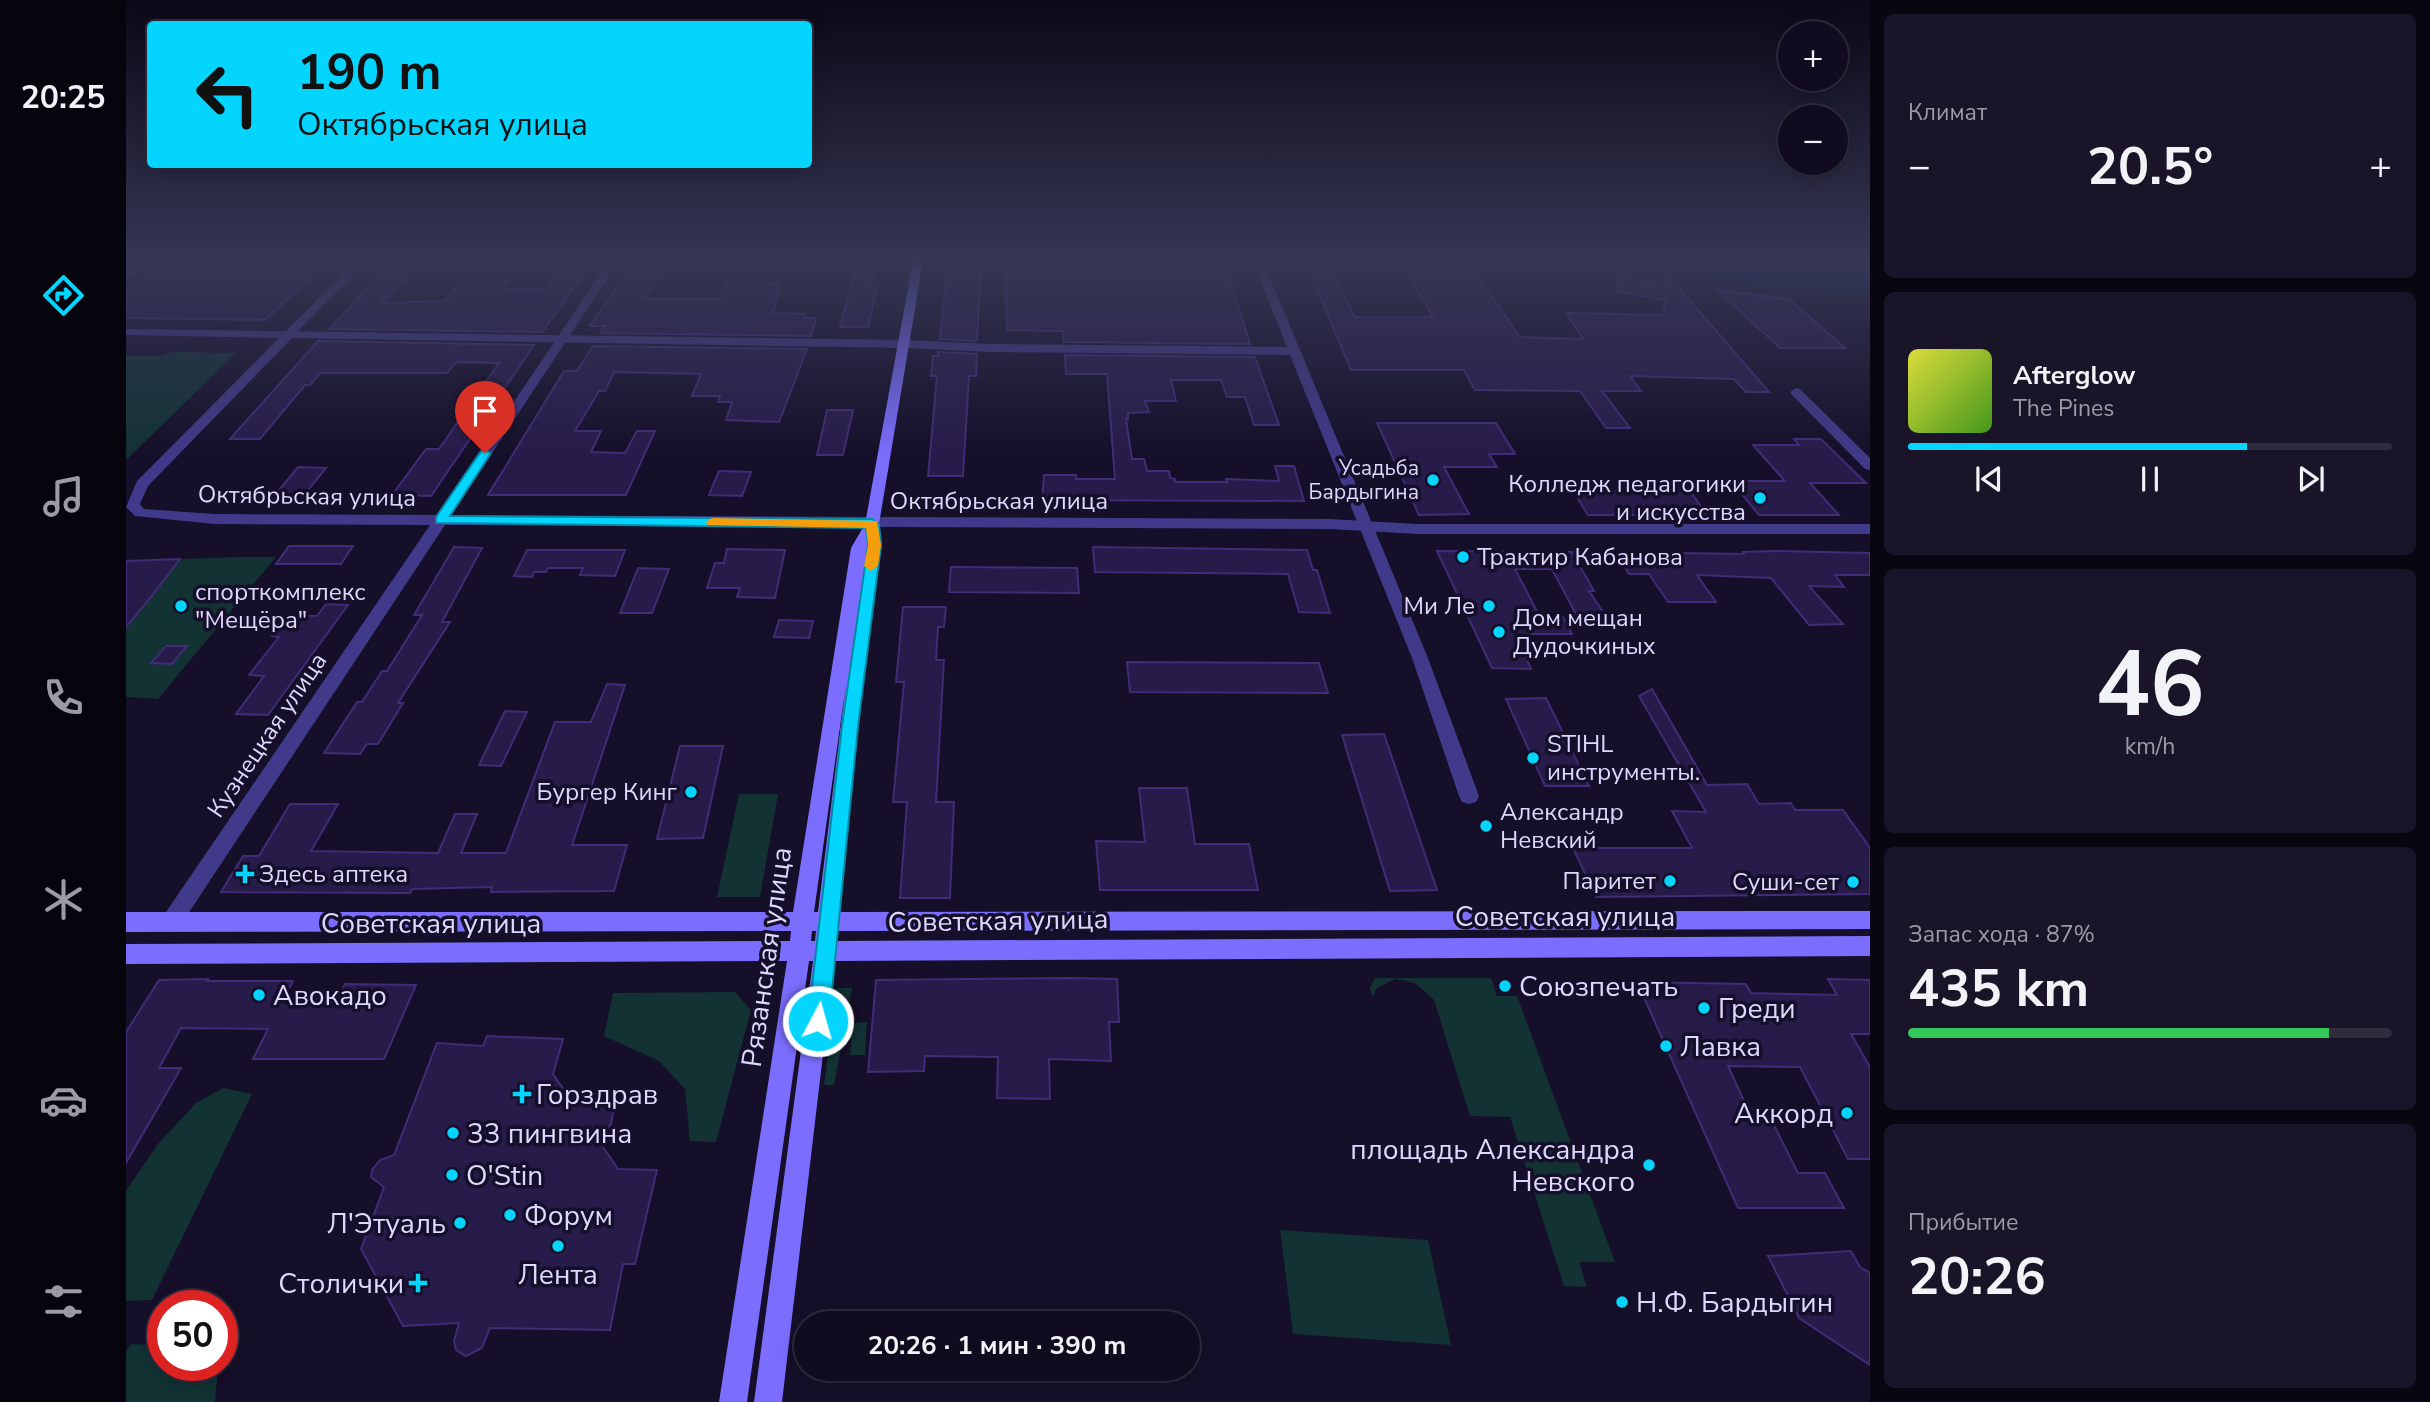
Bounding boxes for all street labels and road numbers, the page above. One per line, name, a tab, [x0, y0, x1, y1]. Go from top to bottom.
street label: Октябрьская улица	[198, 478, 416, 514]
street label: Октябрьская улица	[890, 485, 1108, 517]
street label: Кузнецкая улица	[200, 646, 334, 824]
street label: Рязанская улица	[733, 845, 801, 1070]
street label: Советская улица	[1455, 898, 1675, 936]
street label: Советская улица	[887, 900, 1109, 942]
street label: Советская улица	[321, 905, 541, 943]

